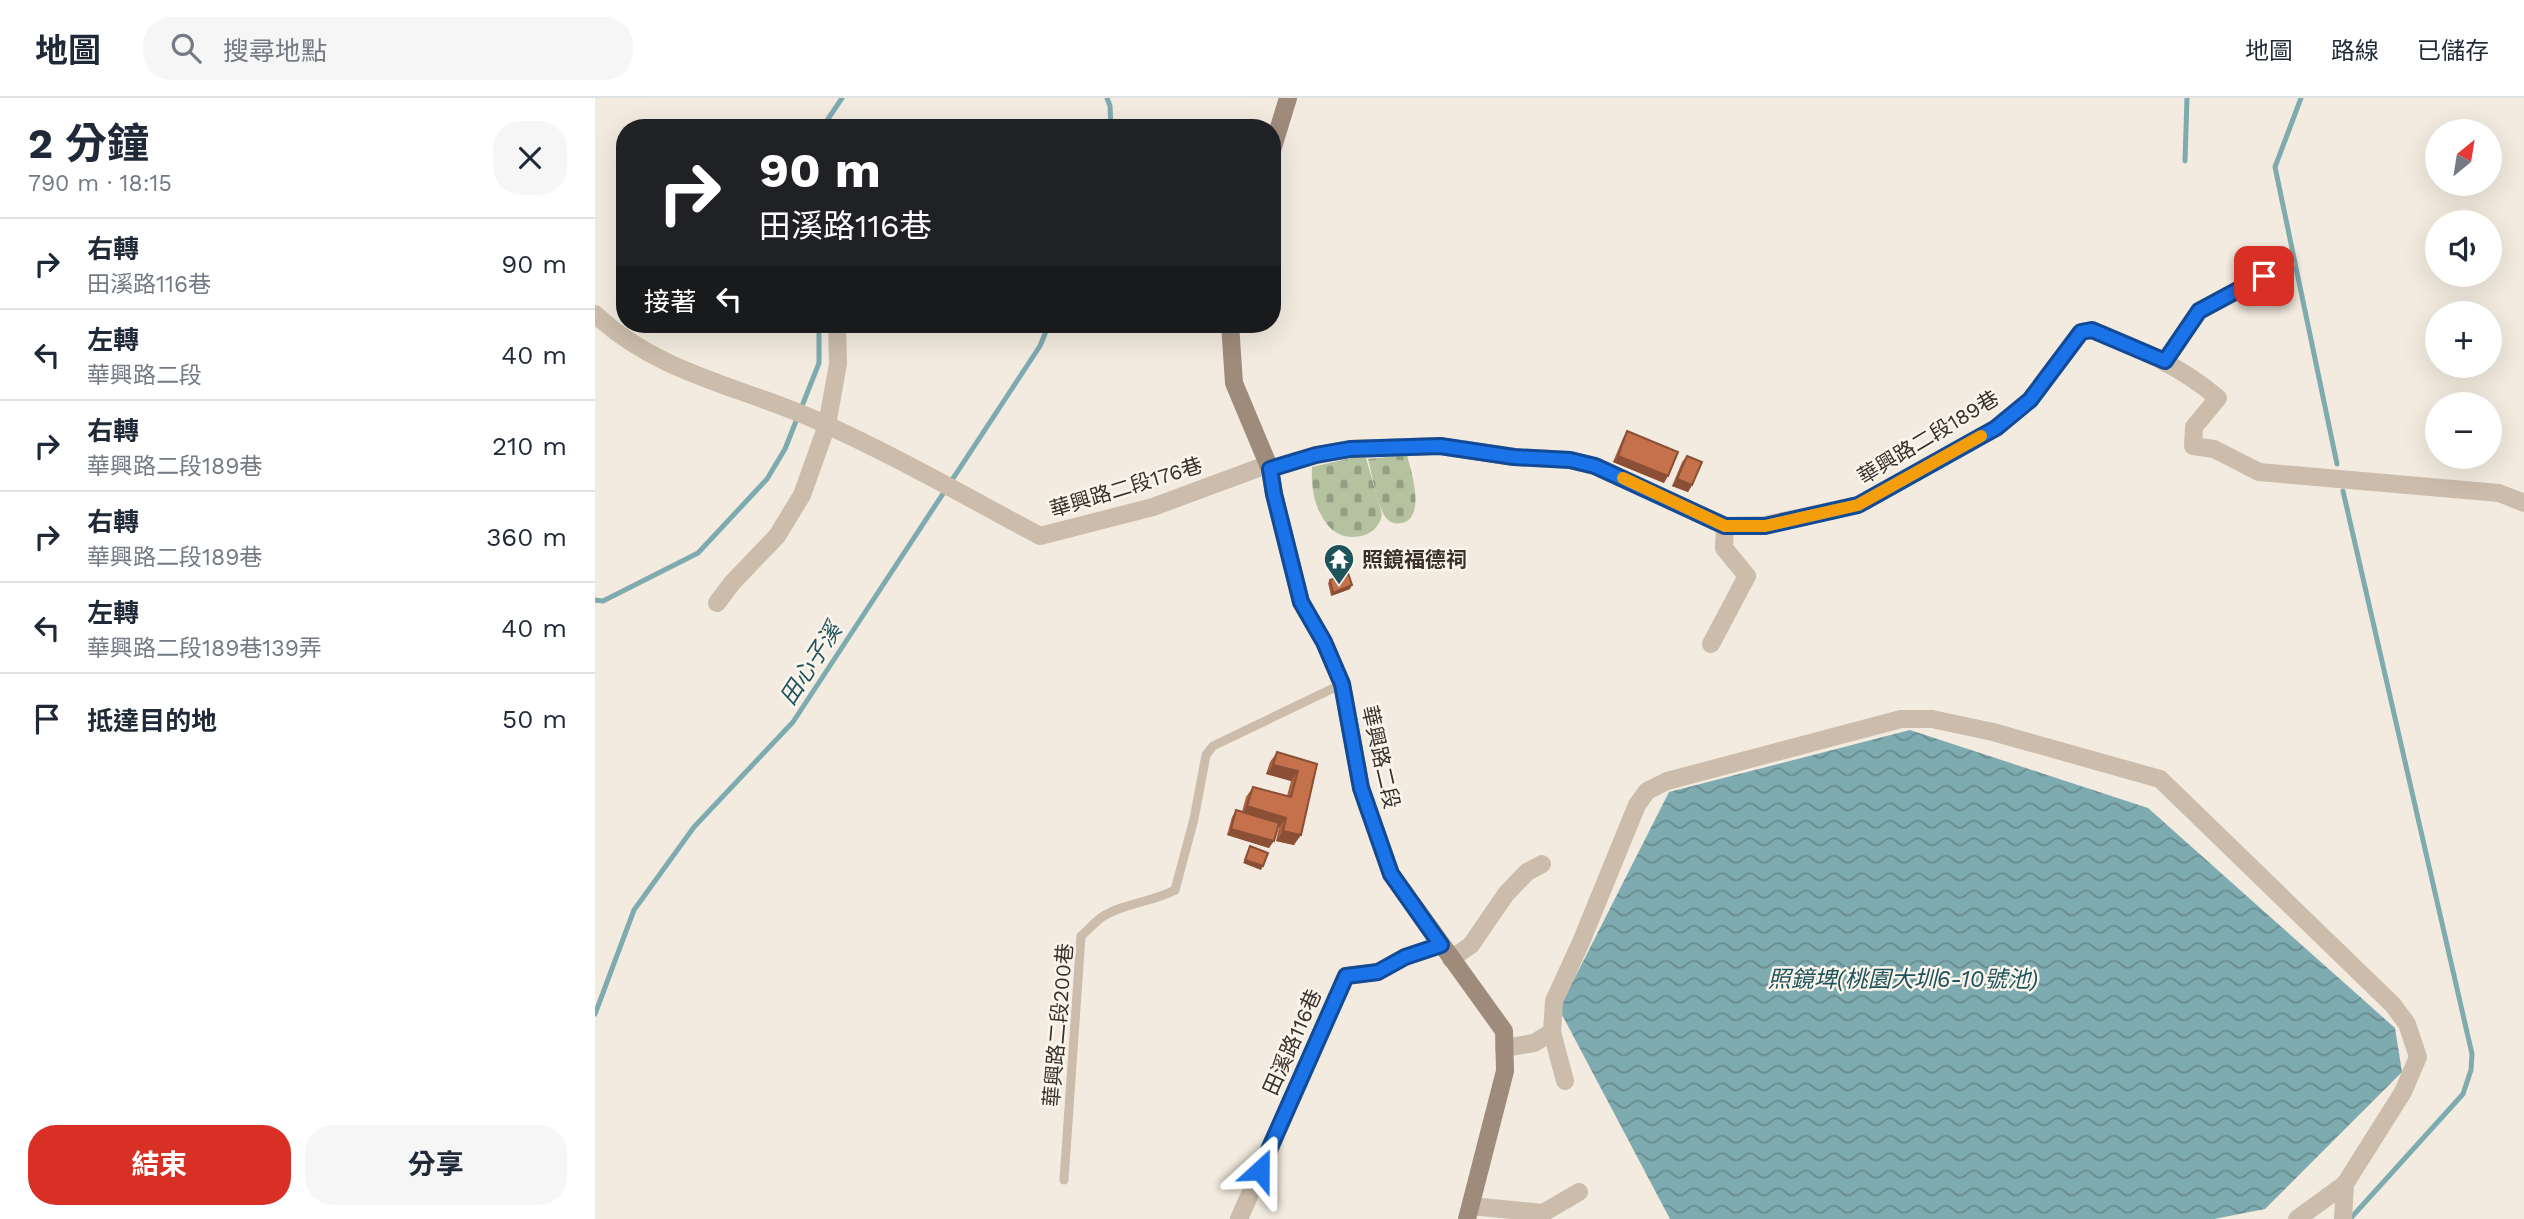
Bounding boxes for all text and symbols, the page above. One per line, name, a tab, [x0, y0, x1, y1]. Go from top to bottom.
search box	[143, 17, 633, 80]
icon: search	[167, 29, 205, 67]
text: 地圖	[35, 31, 101, 70]
text: 搜尋地點	[223, 36, 327, 66]
text: 地圖	[2245, 37, 2293, 65]
text: 路線	[2331, 37, 2379, 65]
text: 已儲存	[2417, 37, 2489, 65]
text: 2 分鐘	[28, 119, 149, 168]
north arrow	[2425, 119, 2503, 196]
map controls	[2425, 119, 2502, 469]
button: close	[493, 121, 567, 195]
text: 90 m	[759, 141, 881, 199]
icon: right	[644, 147, 735, 238]
text: 790 m · 18:15	[28, 170, 172, 197]
text: 田溪路116巷	[759, 207, 931, 245]
button: sound	[2425, 210, 2502, 287]
text: 右轉	[87, 234, 139, 264]
icon: right	[28, 245, 66, 283]
pin	[2234, 246, 2294, 306]
text: 90 m	[501, 249, 567, 279]
icon: arrive	[2245, 257, 2283, 295]
text: 田溪路116巷	[87, 271, 211, 298]
icon: left	[710, 280, 748, 318]
text: 接著	[644, 287, 696, 317]
button: +	[2425, 301, 2502, 378]
text: 左轉	[87, 325, 139, 355]
icon: left	[28, 336, 66, 374]
text: 40 m	[501, 340, 567, 370]
text: 華興路二段	[87, 362, 202, 389]
street label: 華興路二段189巷	[1853, 385, 2003, 489]
button: −	[2425, 392, 2502, 469]
text: 右轉	[87, 416, 139, 446]
icon: right	[28, 427, 66, 465]
text: 210 m	[492, 431, 567, 461]
street label: 華興路二段176巷	[1047, 452, 1205, 522]
text: 華興路二段189巷	[87, 453, 262, 480]
text: 右轉	[87, 507, 139, 537]
icon: right	[28, 518, 66, 556]
text: 360 m	[486, 522, 567, 552]
temple icon: 照鏡福德祠	[1322, 542, 1356, 586]
text: 華興路二段189巷	[87, 544, 262, 571]
place label: 照鏡福德祠	[1362, 547, 1467, 572]
text: 左轉	[87, 598, 139, 628]
icon: left	[28, 609, 66, 647]
text: 40 m	[501, 613, 567, 643]
water label: 田心子溪	[775, 616, 849, 710]
text: 華興路二段189巷139弄	[87, 635, 322, 662]
icon: arrive	[28, 700, 66, 738]
street label: 華興路二段	[1357, 703, 1405, 811]
text: 50 m	[502, 704, 567, 734]
text: 抵達目的地	[87, 706, 217, 736]
street label: 華興路二段200巷	[1038, 942, 1078, 1108]
water label: 照鏡埤(桃園大圳6-10號池)	[1768, 966, 2038, 993]
street label: 田溪路116巷	[1258, 985, 1326, 1099]
button: 結束	[28, 1125, 291, 1205]
button: 分享	[305, 1125, 567, 1205]
position arrow	[1223, 1133, 1297, 1207]

